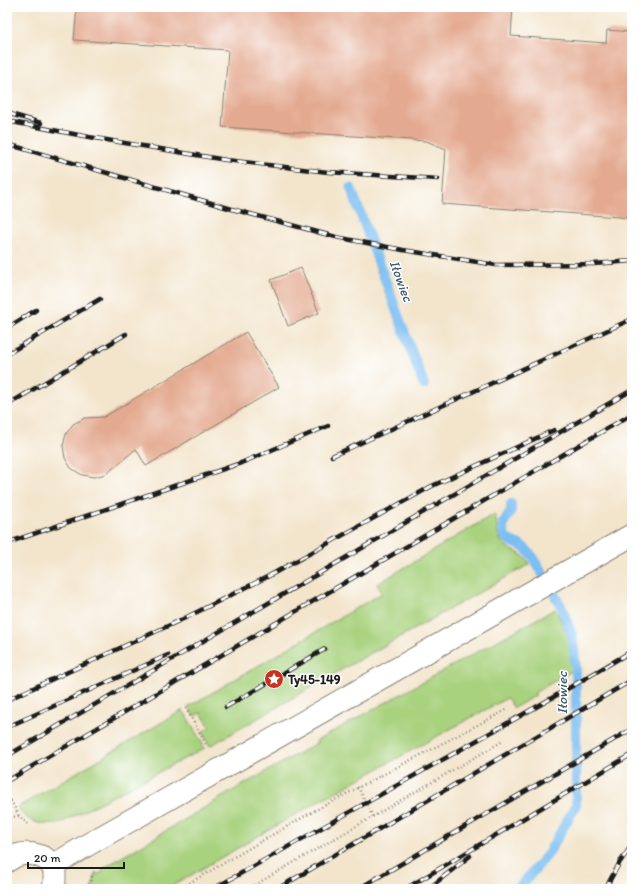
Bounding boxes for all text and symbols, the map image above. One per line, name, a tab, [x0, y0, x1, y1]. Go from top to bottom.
water label: Iłowiec	[386, 258, 417, 305]
place icon: Ty45-149	[263, 668, 285, 690]
water label: Iłowiec	[554, 670, 571, 714]
place label: Ty45-149	[287, 672, 341, 688]
scale bar	[28, 844, 124, 870]
text: 20 m	[34, 851, 61, 865]

